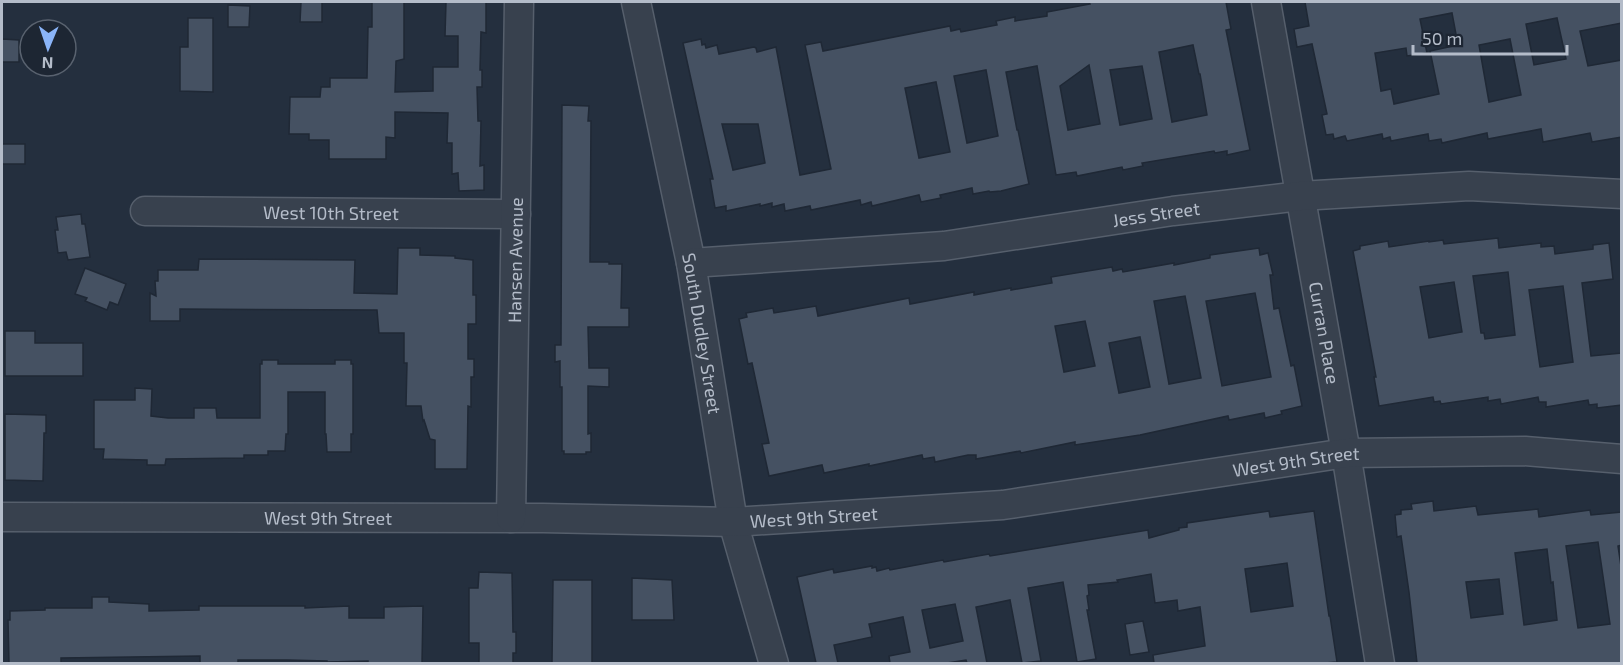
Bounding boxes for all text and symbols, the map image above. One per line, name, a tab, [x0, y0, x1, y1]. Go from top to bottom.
north arrow	[18, 18, 78, 78]
scale bar	[1413, 18, 1568, 56]
text: 50 m	[1422, 27, 1462, 49]
text: N	[41, 54, 54, 73]
street label: Hansen Avenue	[503, 197, 527, 323]
street label: Jess Street	[1111, 197, 1201, 231]
street label: West 10th Street	[263, 201, 399, 224]
street label: South Dudley Street	[678, 251, 726, 416]
street label: Curran Place	[1305, 280, 1345, 386]
street label: West 9th Street	[1231, 442, 1360, 481]
street label: West 9th Street	[749, 502, 879, 532]
street label: West 9th Street	[264, 506, 392, 529]

